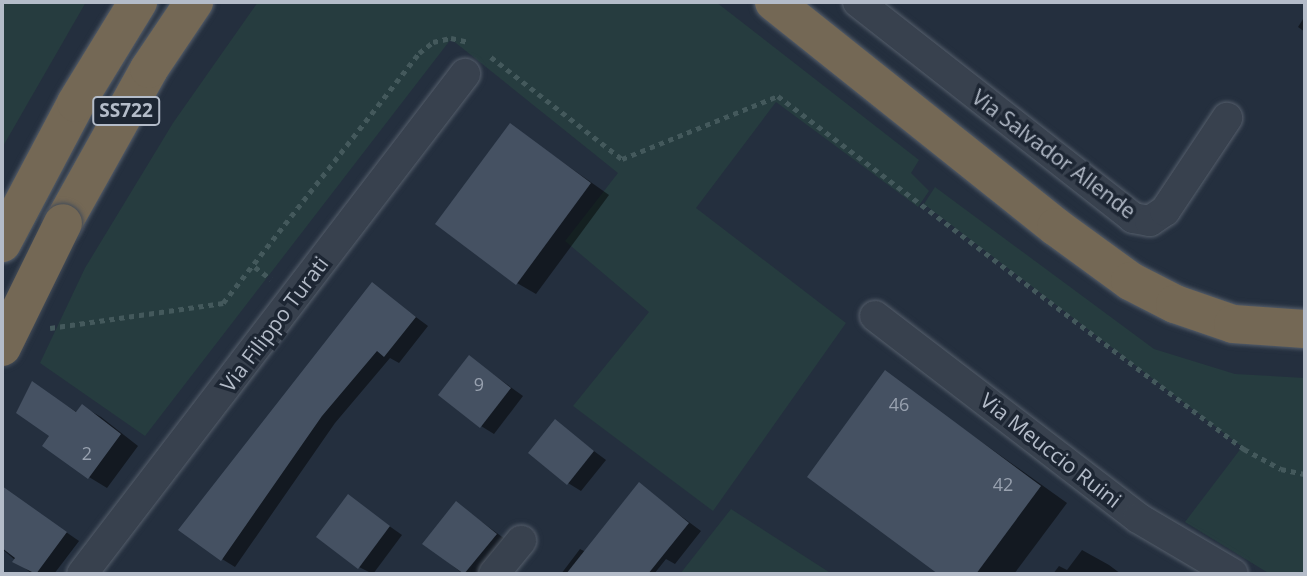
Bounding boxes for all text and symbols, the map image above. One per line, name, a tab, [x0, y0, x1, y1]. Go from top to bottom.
street label: Via Salvador Allende	[967, 84, 1141, 224]
road number: SS722	[91, 96, 161, 127]
street label: Via Filippo Turati	[215, 251, 333, 397]
house number: 9	[474, 373, 484, 395]
street label: Via Meuccio Ruini	[976, 387, 1126, 513]
house number: 46	[889, 393, 909, 415]
house number: 2	[82, 442, 92, 464]
house number: 42	[993, 473, 1013, 495]

